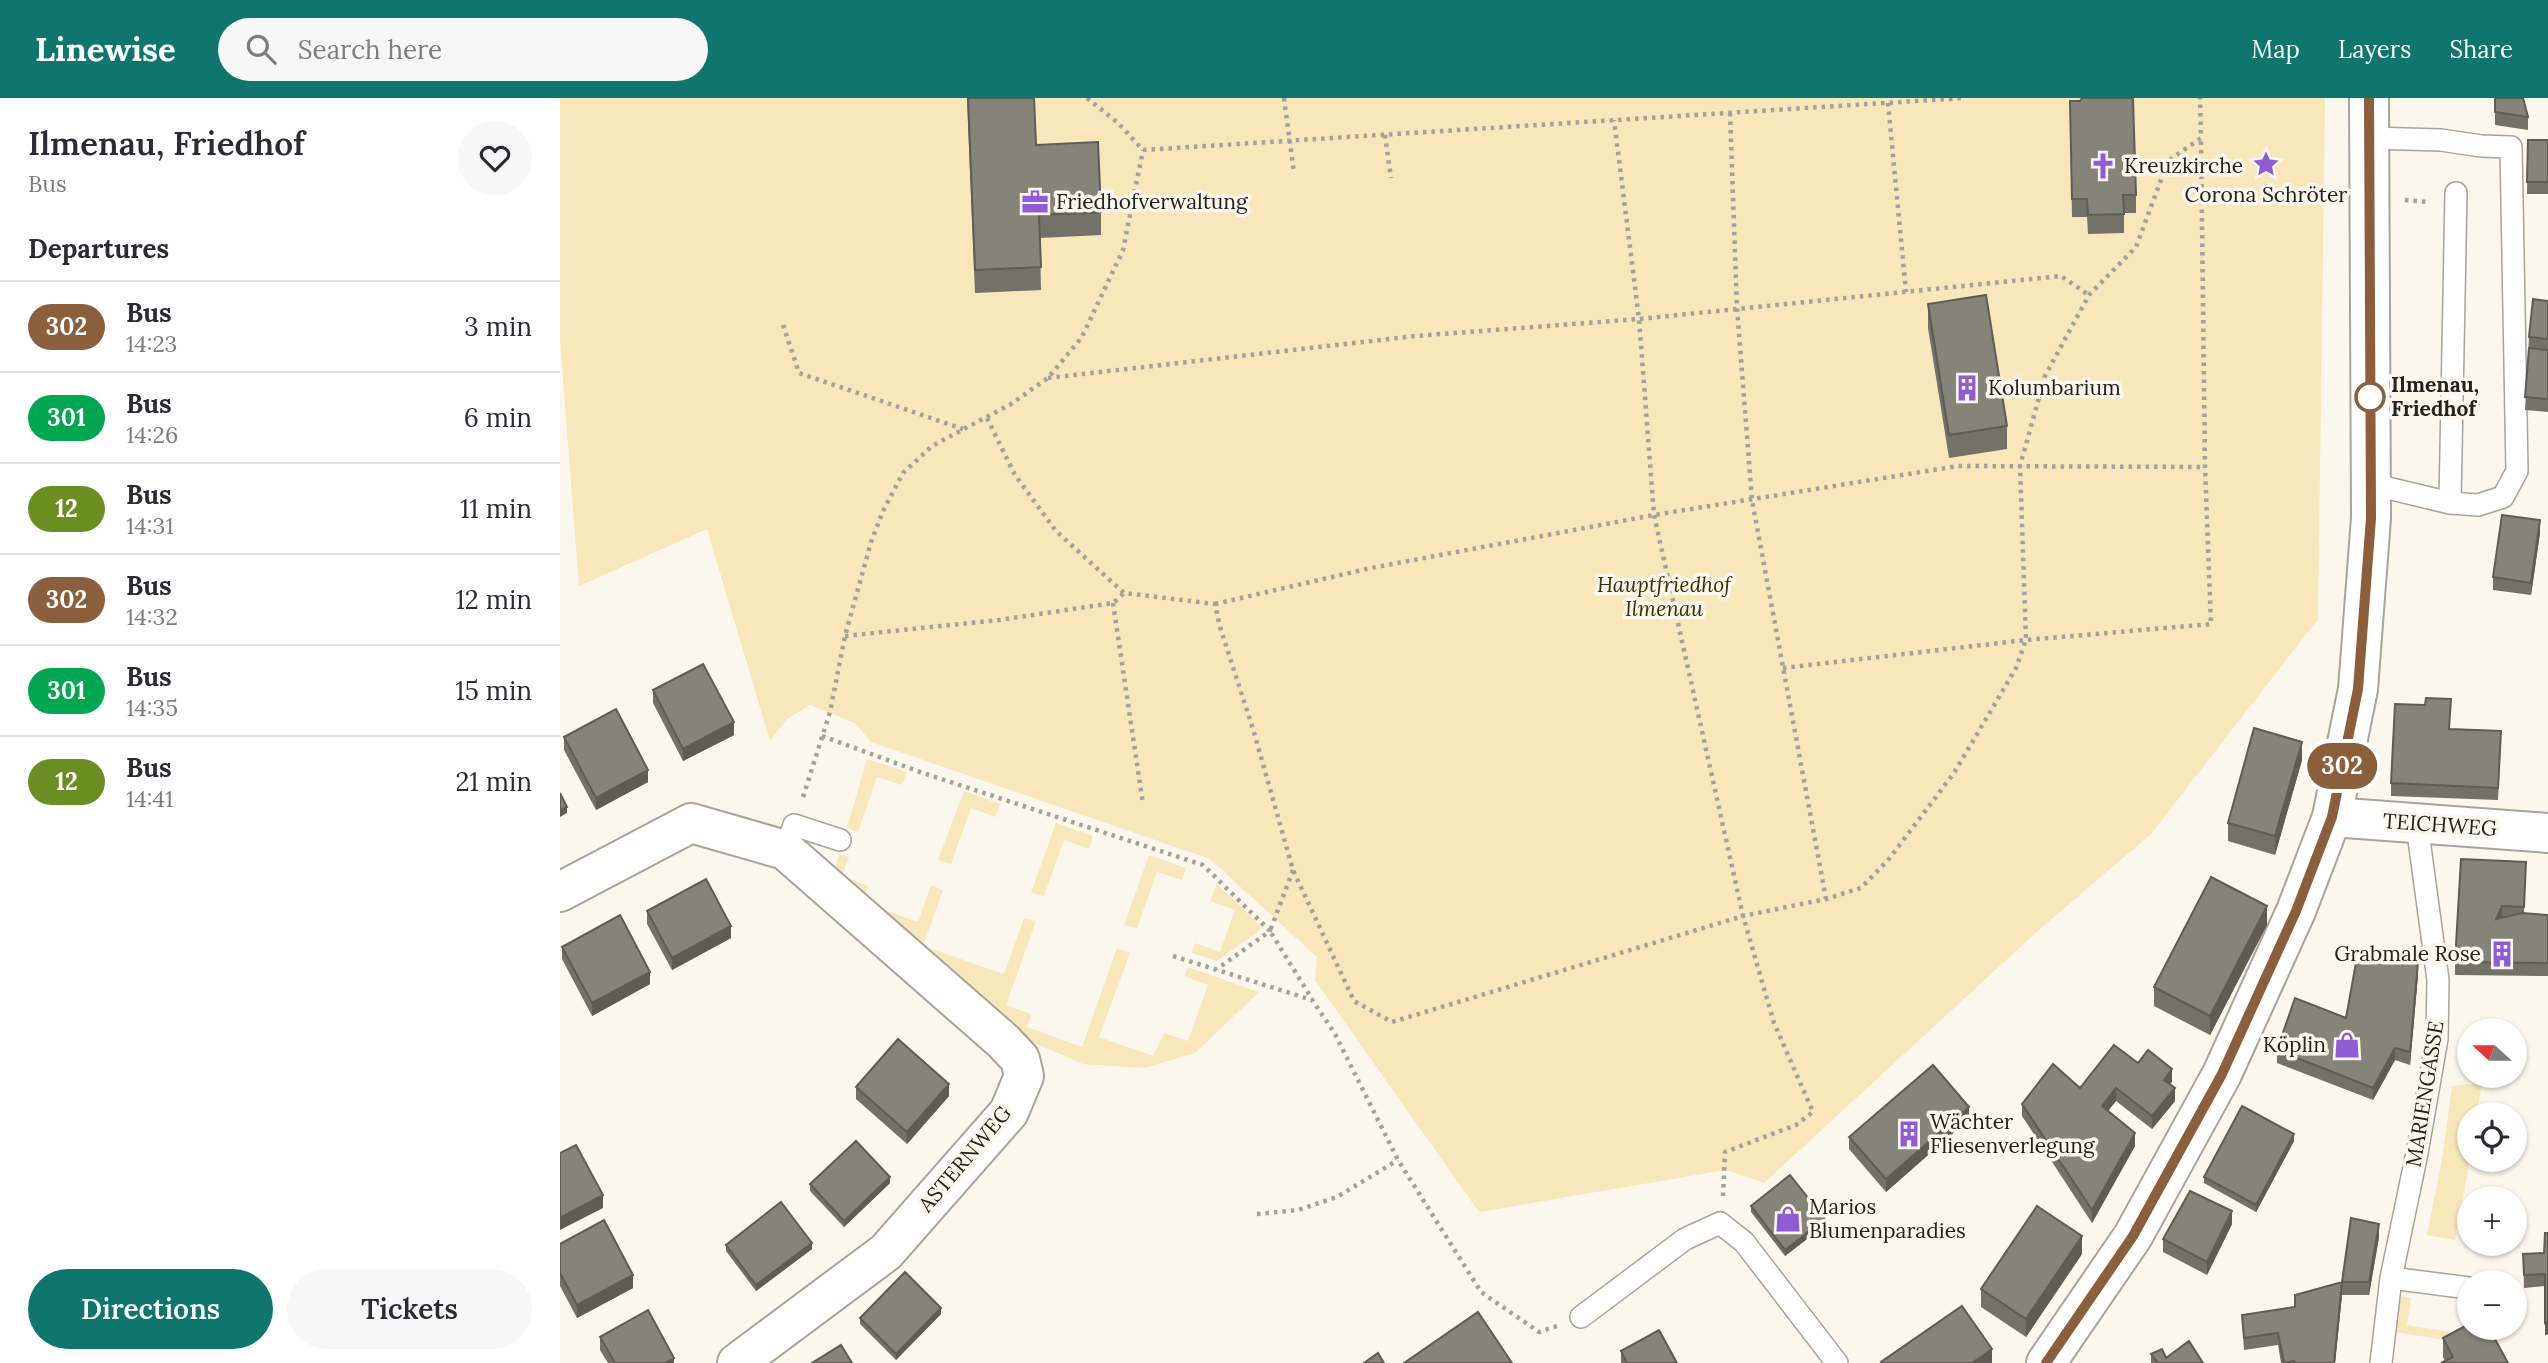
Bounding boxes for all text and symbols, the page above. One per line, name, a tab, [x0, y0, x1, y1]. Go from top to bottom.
search box	[218, 18, 708, 81]
text: Linewise	[35, 28, 176, 70]
icon: search	[242, 30, 280, 68]
text: Search here	[298, 33, 442, 66]
text: Map	[2251, 34, 2300, 65]
text: Layers	[2338, 34, 2411, 65]
text: Share	[2449, 34, 2513, 65]
button: heart	[458, 121, 532, 195]
text: Ilmenau, Friedhof	[28, 122, 305, 164]
place icon: Corona Schröter	[2251, 149, 2281, 179]
church icon: Kreuzkirche	[2088, 151, 2118, 181]
place label: Kreuzkirche	[2124, 152, 2243, 179]
text: Bus	[28, 169, 67, 198]
place label: Corona Schröter	[2185, 181, 2347, 208]
office icon: Friedhofverwaltung	[1020, 187, 1050, 217]
place label: Friedhofverwaltung	[1056, 188, 1248, 215]
text: Departures	[28, 232, 169, 265]
text: Bus	[126, 296, 172, 329]
text: 3 min	[464, 310, 532, 343]
text: 302	[46, 311, 87, 342]
text: 14:23	[126, 329, 177, 358]
place label: Ilmenau, Friedhof	[2391, 371, 2479, 422]
building icon: Kolumbarium	[1952, 373, 1982, 403]
place label: Kolumbarium	[1988, 374, 2121, 401]
marker: Ilmenau, Friedhof	[2355, 382, 2385, 412]
text: Bus	[126, 387, 172, 420]
text: 6 min	[464, 401, 532, 434]
text: 301	[47, 402, 86, 433]
text: 14:26	[126, 420, 178, 449]
text: Bus	[126, 478, 172, 511]
text: 11 min	[460, 492, 532, 525]
text: 12	[55, 493, 78, 524]
text: 14:31	[126, 511, 174, 540]
text: Bus	[126, 569, 172, 602]
park label: Hauptfriedhof Ilmenau	[1597, 571, 1733, 622]
text: 12 min	[455, 583, 532, 616]
text: 302	[46, 584, 87, 615]
text: 14:32	[126, 602, 178, 631]
text: Bus	[126, 660, 172, 693]
text: 15 min	[455, 674, 532, 707]
text: 301	[47, 675, 86, 706]
text: 14:35	[126, 693, 178, 722]
line badge: 302	[2302, 743, 2382, 789]
text: 302	[2321, 750, 2363, 781]
text: Bus	[126, 751, 172, 784]
text: 21 min	[455, 765, 532, 798]
text: 12	[55, 766, 78, 797]
text: 14:41	[126, 784, 173, 813]
street label: TEICHWEG	[2382, 807, 2498, 842]
building icon: Grabmale Rose	[2487, 939, 2517, 969]
place label: Grabmale Rose	[2334, 940, 2481, 967]
north arrow	[2457, 1018, 2527, 1088]
map controls	[2457, 1018, 2527, 1340]
street label: MARIENGASSE	[2400, 1019, 2449, 1169]
shop icon: Köplin	[2332, 1030, 2362, 1060]
place label: Köplin	[2263, 1031, 2326, 1058]
street label: ASTERNWEG	[912, 1100, 1017, 1218]
button: locate	[2457, 1102, 2527, 1172]
place label: Wächter Fliesenverlegung	[1930, 1108, 2095, 1159]
building icon: Wächter Fliesenverlegung	[1894, 1119, 1924, 1149]
button: +	[2457, 1186, 2527, 1256]
place label: Marios Blumenparadies	[1809, 1193, 1966, 1244]
shop icon: Marios Blumenparadies	[1773, 1204, 1803, 1234]
button: Directions	[28, 1269, 273, 1349]
button: Tickets	[287, 1269, 532, 1349]
button: −	[2457, 1270, 2527, 1340]

